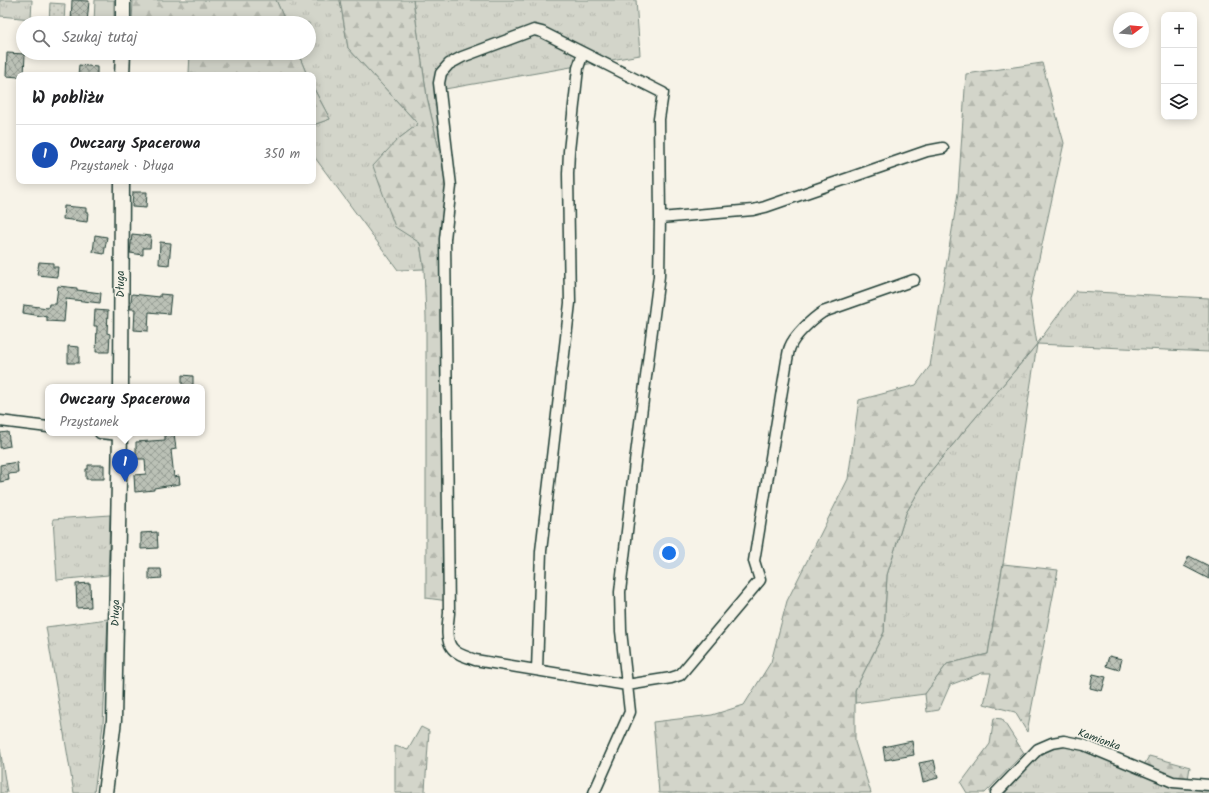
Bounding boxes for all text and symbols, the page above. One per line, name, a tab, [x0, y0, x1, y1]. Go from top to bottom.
north arrow	[1113, 12, 1149, 48]
map controls	[1161, 12, 1197, 120]
button: +	[1161, 12, 1197, 48]
search box	[16, 16, 316, 60]
text: Szukaj tutaj	[62, 26, 137, 50]
icon: search	[30, 27, 52, 49]
button: −	[1161, 48, 1197, 84]
button: layers	[1161, 84, 1197, 120]
text: W pobliżu	[32, 85, 103, 112]
text: Owczary Spacerowa	[70, 132, 200, 156]
text: 1	[43, 144, 47, 165]
text: 350 m	[264, 144, 300, 165]
text: Przystanek · Długa	[70, 156, 174, 177]
street label: Długa	[112, 271, 130, 297]
popup	[45, 384, 205, 436]
text: Owczary Spacerowa	[60, 388, 190, 412]
text: Przystanek	[60, 412, 119, 433]
pin: 1	[112, 449, 138, 482]
your location	[659, 543, 679, 563]
street label: Długa	[107, 599, 125, 627]
street label: Kamionka	[1075, 724, 1123, 756]

